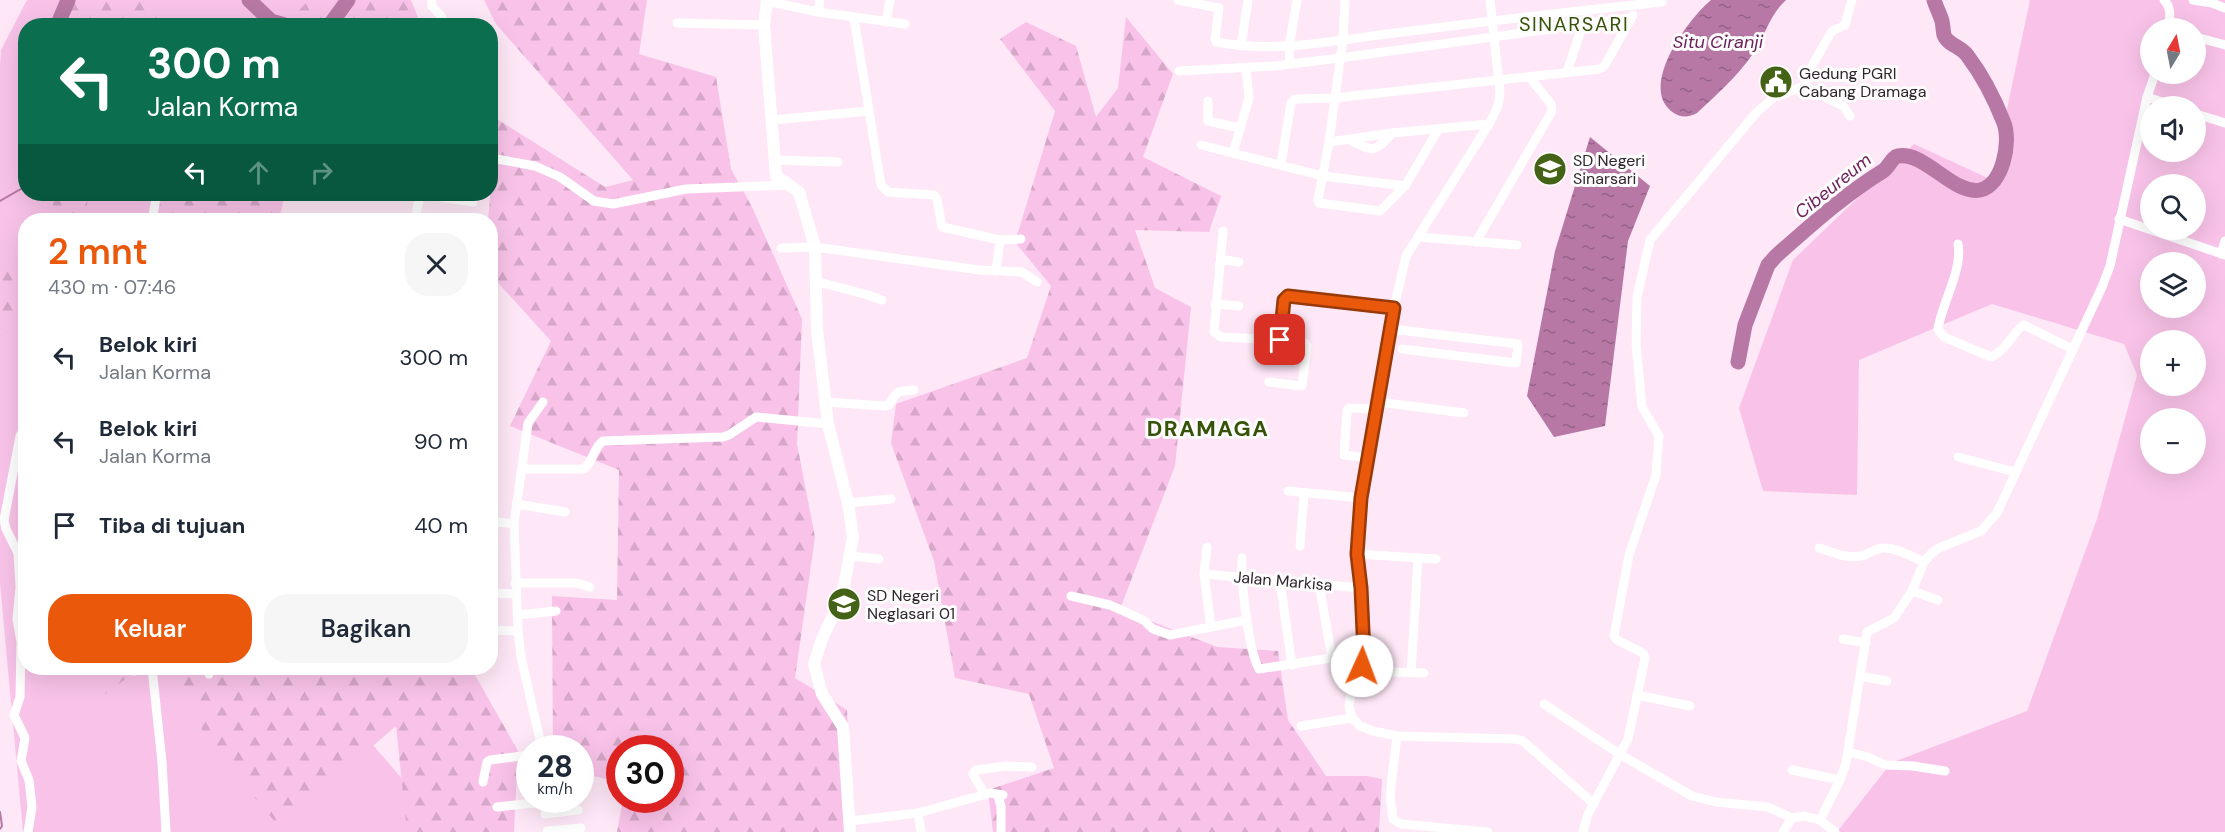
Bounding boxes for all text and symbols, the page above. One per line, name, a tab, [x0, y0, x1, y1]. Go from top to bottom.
district label: SINARSARI	[1519, 11, 1629, 37]
north arrow	[2140, 18, 2206, 84]
map controls	[2140, 18, 2206, 474]
water label: Situ Ciranji	[1673, 30, 1764, 54]
text: 300 m	[147, 36, 281, 91]
icon: left	[48, 42, 126, 120]
place label: Gedung PGRI Cabang Dramaga	[1799, 63, 1927, 102]
public building icon: Gedung PGRI Cabang Dramaga	[1758, 64, 1794, 100]
text: Jalan Korma	[147, 89, 298, 124]
button: sound	[2140, 96, 2206, 162]
water label: Cibeureum	[1790, 148, 1876, 224]
place label: SD Negeri Sinarsari	[1573, 150, 1645, 189]
school or university icon: SD Negeri Sinarsari	[1532, 151, 1568, 187]
icon: left	[179, 156, 212, 189]
icon: ahead	[242, 156, 275, 189]
icon: right	[305, 156, 338, 189]
button: search	[2140, 174, 2206, 240]
text: 2 mnt	[48, 228, 148, 275]
button: close	[405, 233, 468, 296]
button: layers	[2140, 252, 2206, 318]
text: 430 m · 07:46	[48, 274, 176, 300]
pin	[1254, 314, 1305, 365]
icon: arrive	[1263, 323, 1296, 356]
text: Belok kiri	[99, 330, 197, 359]
button: +	[2140, 330, 2206, 396]
icon: left	[48, 341, 81, 374]
text: 300 m	[399, 343, 468, 372]
text: Jalan Korma	[99, 359, 211, 385]
button: −	[2140, 408, 2206, 474]
text: Belok kiri	[99, 414, 197, 443]
district label: DRAMAGA	[1147, 414, 1269, 443]
icon: left	[48, 425, 81, 458]
text: 90 m	[414, 427, 468, 456]
text: Jalan Korma	[99, 443, 211, 469]
icon: arrive	[48, 509, 81, 542]
text: Tiba di tujuan	[99, 511, 245, 540]
text: 40 m	[414, 511, 468, 540]
street label: Jalan Markisa	[1233, 566, 1333, 596]
place label: SD Negeri Neglasari 01	[867, 585, 955, 624]
school or university icon: SD Negeri Neglasari 01	[826, 586, 862, 622]
button: Keluar	[48, 594, 252, 663]
button: Bagikan	[264, 594, 468, 663]
position arrow	[1330, 634, 1394, 698]
speed limit sign: 30	[606, 735, 684, 813]
text: 28	[537, 747, 573, 786]
text: km/h	[537, 779, 573, 799]

